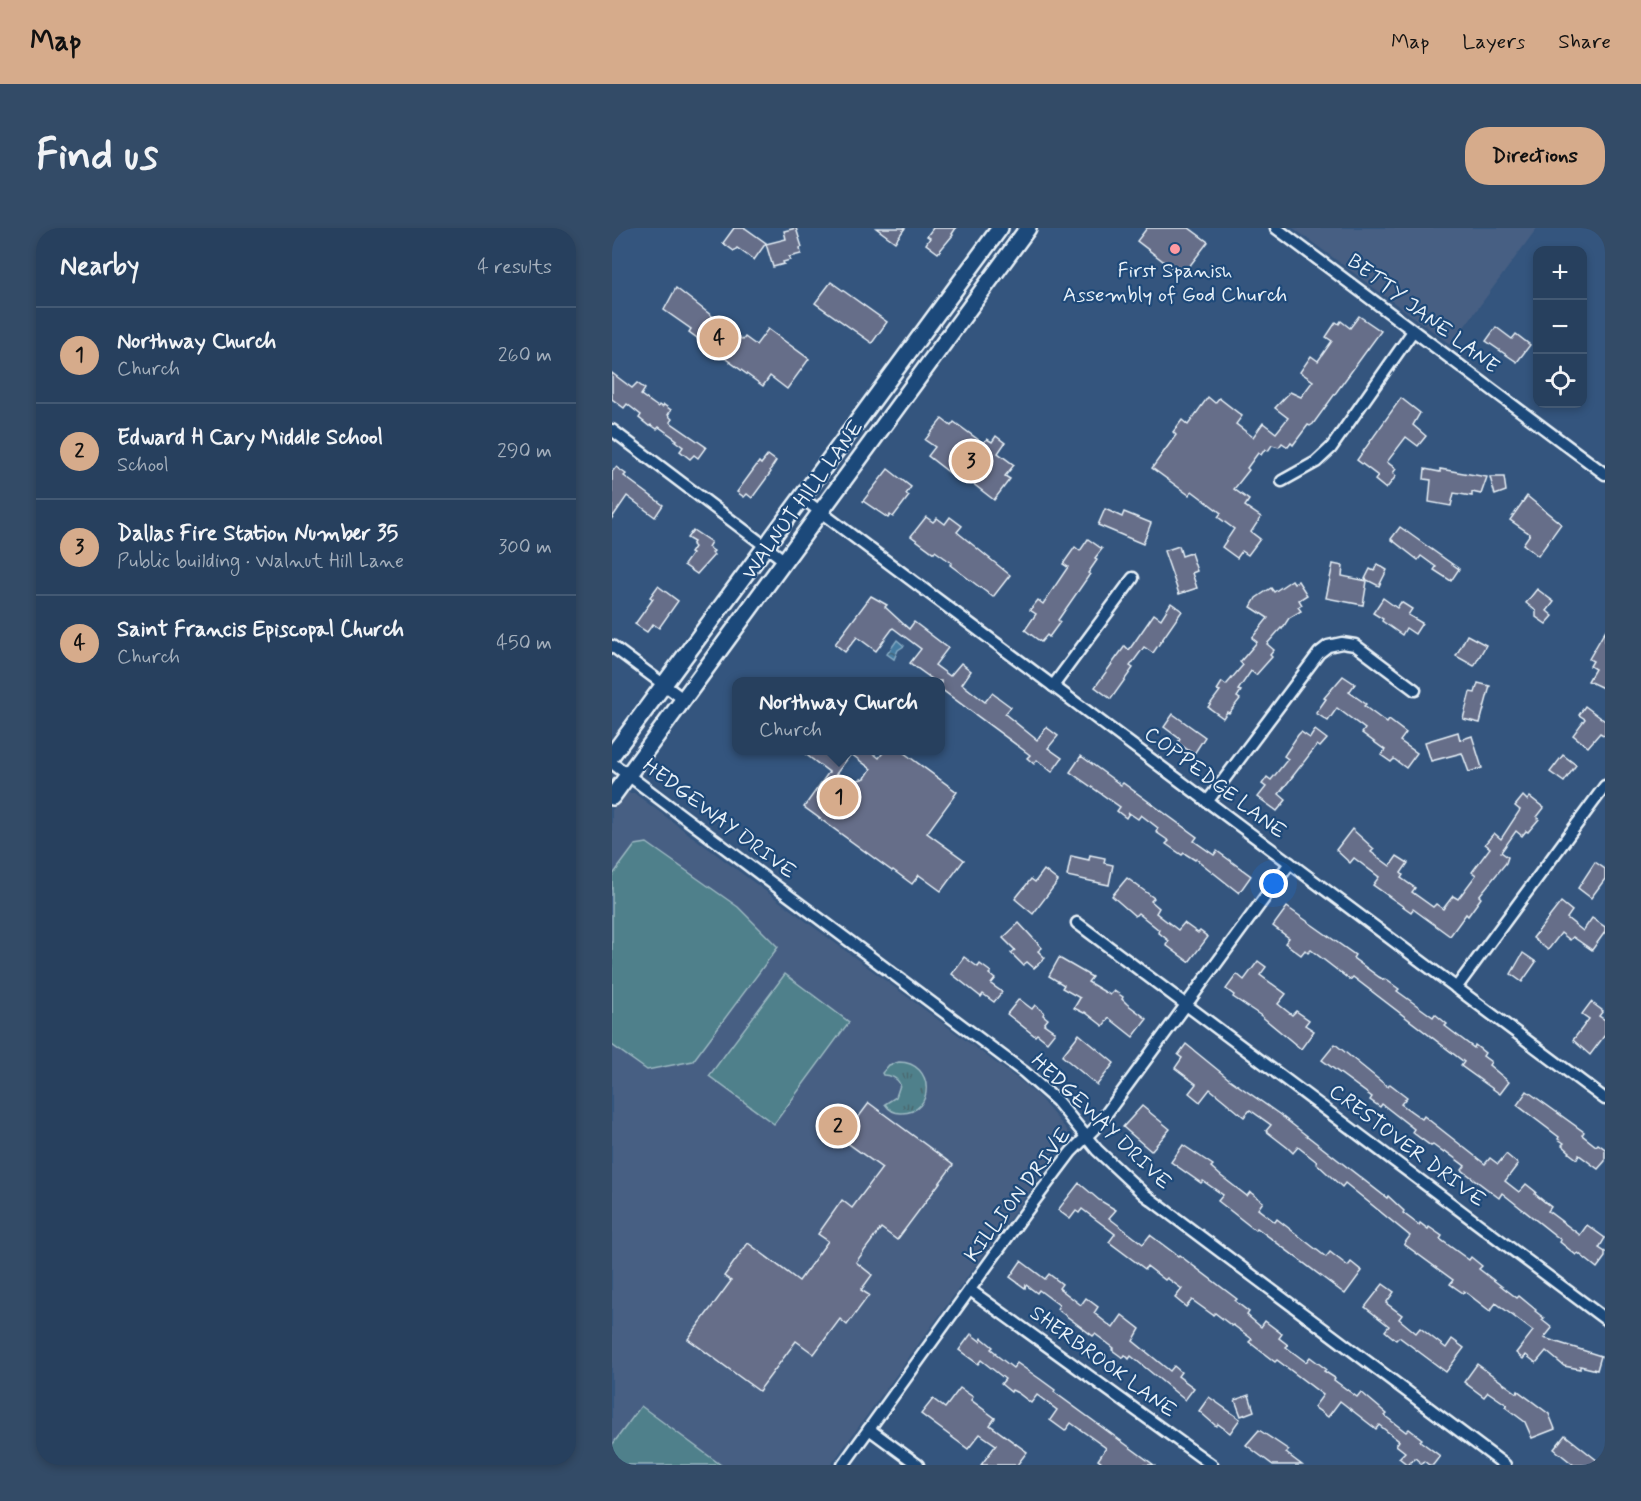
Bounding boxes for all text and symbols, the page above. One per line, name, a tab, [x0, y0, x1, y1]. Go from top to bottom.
text: Map	[30, 24, 81, 61]
text: Map	[1391, 28, 1429, 56]
text: Layers	[1462, 28, 1525, 56]
text: Share	[1558, 28, 1611, 56]
button: Directions	[1465, 127, 1605, 185]
text: Find us	[36, 129, 158, 184]
marker: First Spanish Assembly of God Church	[1168, 242, 1182, 256]
map controls	[1533, 246, 1587, 408]
button: +	[1533, 246, 1587, 300]
street label: BETTY JANE LANE	[1341, 247, 1505, 381]
text: Nearby	[60, 250, 139, 284]
text: 4 results	[477, 254, 552, 281]
place label: First Spanish Assembly of God Church	[1063, 257, 1287, 309]
button: −	[1533, 300, 1587, 354]
pin: 4	[700, 316, 738, 360]
text: Northway Church	[117, 328, 276, 356]
text: 1	[75, 342, 84, 369]
text: 260 m	[498, 342, 552, 369]
button: locate	[1533, 354, 1587, 408]
text: Church	[117, 356, 180, 383]
street label: WALNUT HILL LANE	[736, 415, 870, 585]
text: Edward H Cary Middle School	[117, 424, 383, 452]
text: 2	[75, 438, 84, 465]
text: 290 m	[497, 438, 552, 465]
pin: 3	[952, 438, 990, 484]
text: School	[117, 452, 169, 479]
text: Dallas Fire Station Number 35	[117, 520, 398, 548]
text: 3	[75, 534, 84, 561]
text: 300 m	[498, 534, 552, 561]
text: Public building · Walnut Hill Lane	[117, 548, 404, 575]
text: Saint Francis Episcopal Church	[117, 616, 404, 644]
text: 4	[74, 630, 85, 657]
text: 450 m	[496, 630, 552, 657]
text: Church	[117, 644, 180, 671]
popup	[732, 677, 945, 755]
text: Northway Church	[759, 689, 918, 717]
text: Church	[759, 717, 822, 744]
street label: COPPEDGE LANE	[1138, 720, 1292, 846]
street label: HEDGEWAY DRIVE	[637, 752, 801, 886]
pin: 1	[820, 774, 858, 820]
your location	[1259, 869, 1288, 898]
street label: HEDGEWAY DRIVE	[1025, 1048, 1177, 1196]
street label: CRESTOVER DRIVE	[1323, 1078, 1491, 1214]
pin: 2	[818, 1104, 858, 1148]
street label: KILLION DRIVE	[958, 1122, 1078, 1268]
street label: SHERBROOK LANE	[1024, 1299, 1182, 1425]

